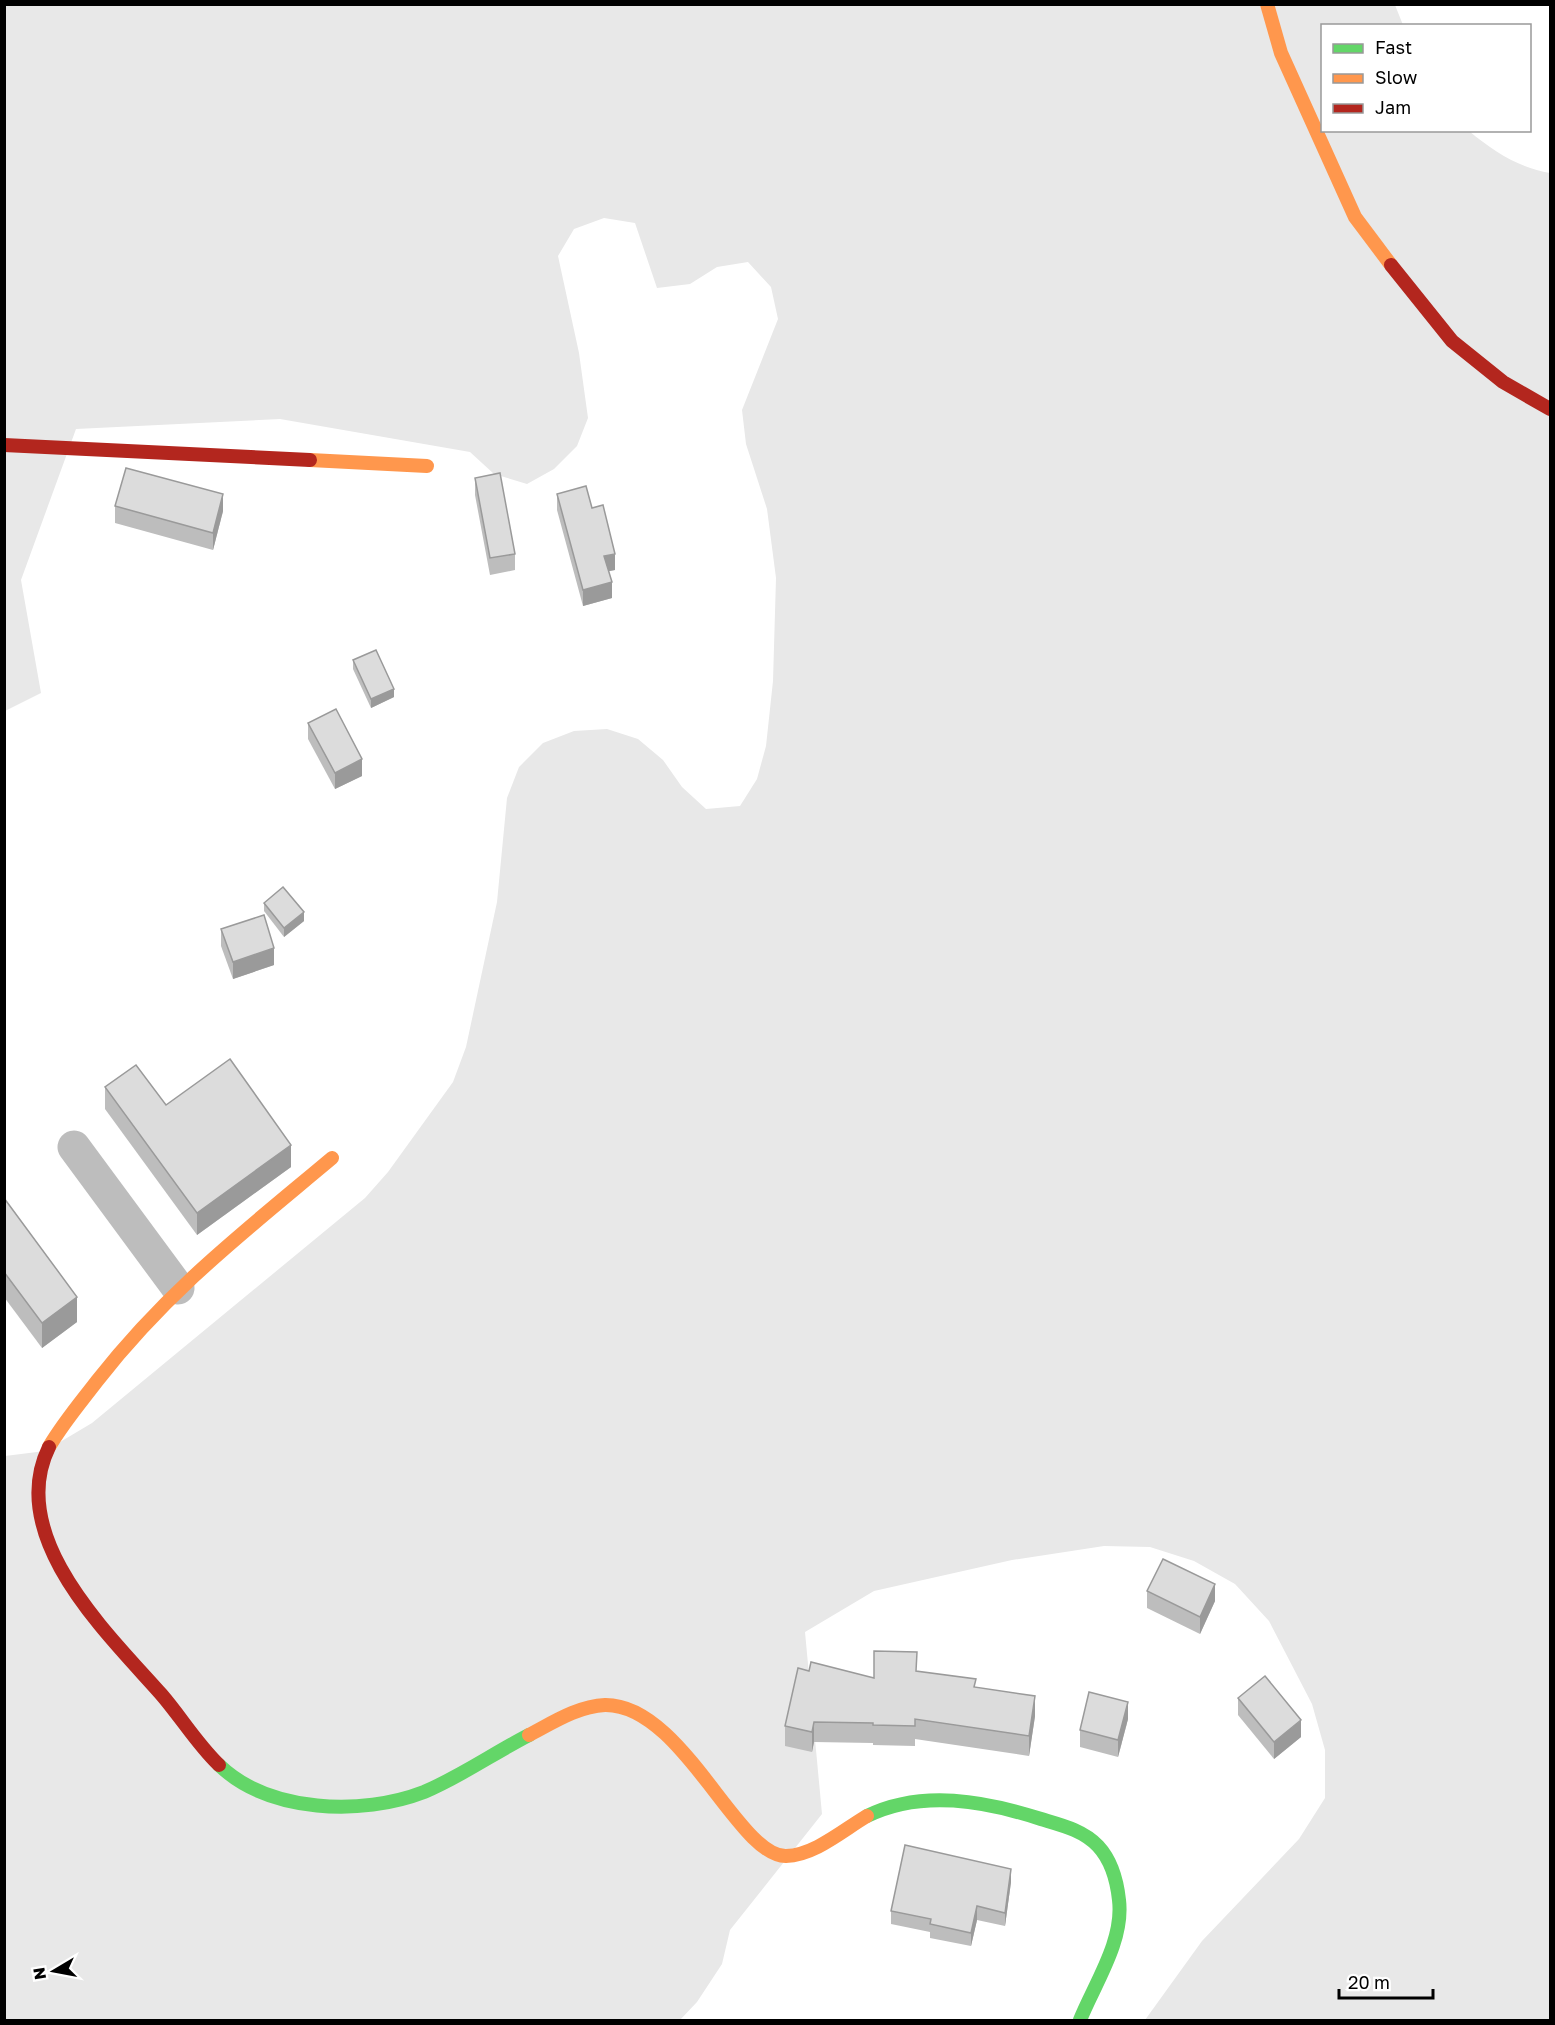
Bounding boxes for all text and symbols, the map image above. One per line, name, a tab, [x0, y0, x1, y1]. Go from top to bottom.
legend	[1321, 24, 1531, 132]
text: Fast	[1375, 36, 1412, 58]
text: Slow	[1375, 66, 1418, 88]
text: Jam	[1375, 96, 1411, 118]
north arrow	[24, 1941, 84, 2001]
scale bar	[1339, 1962, 1434, 2000]
text: N	[28, 1966, 50, 1981]
text: 20 m	[1348, 1971, 1390, 1993]

